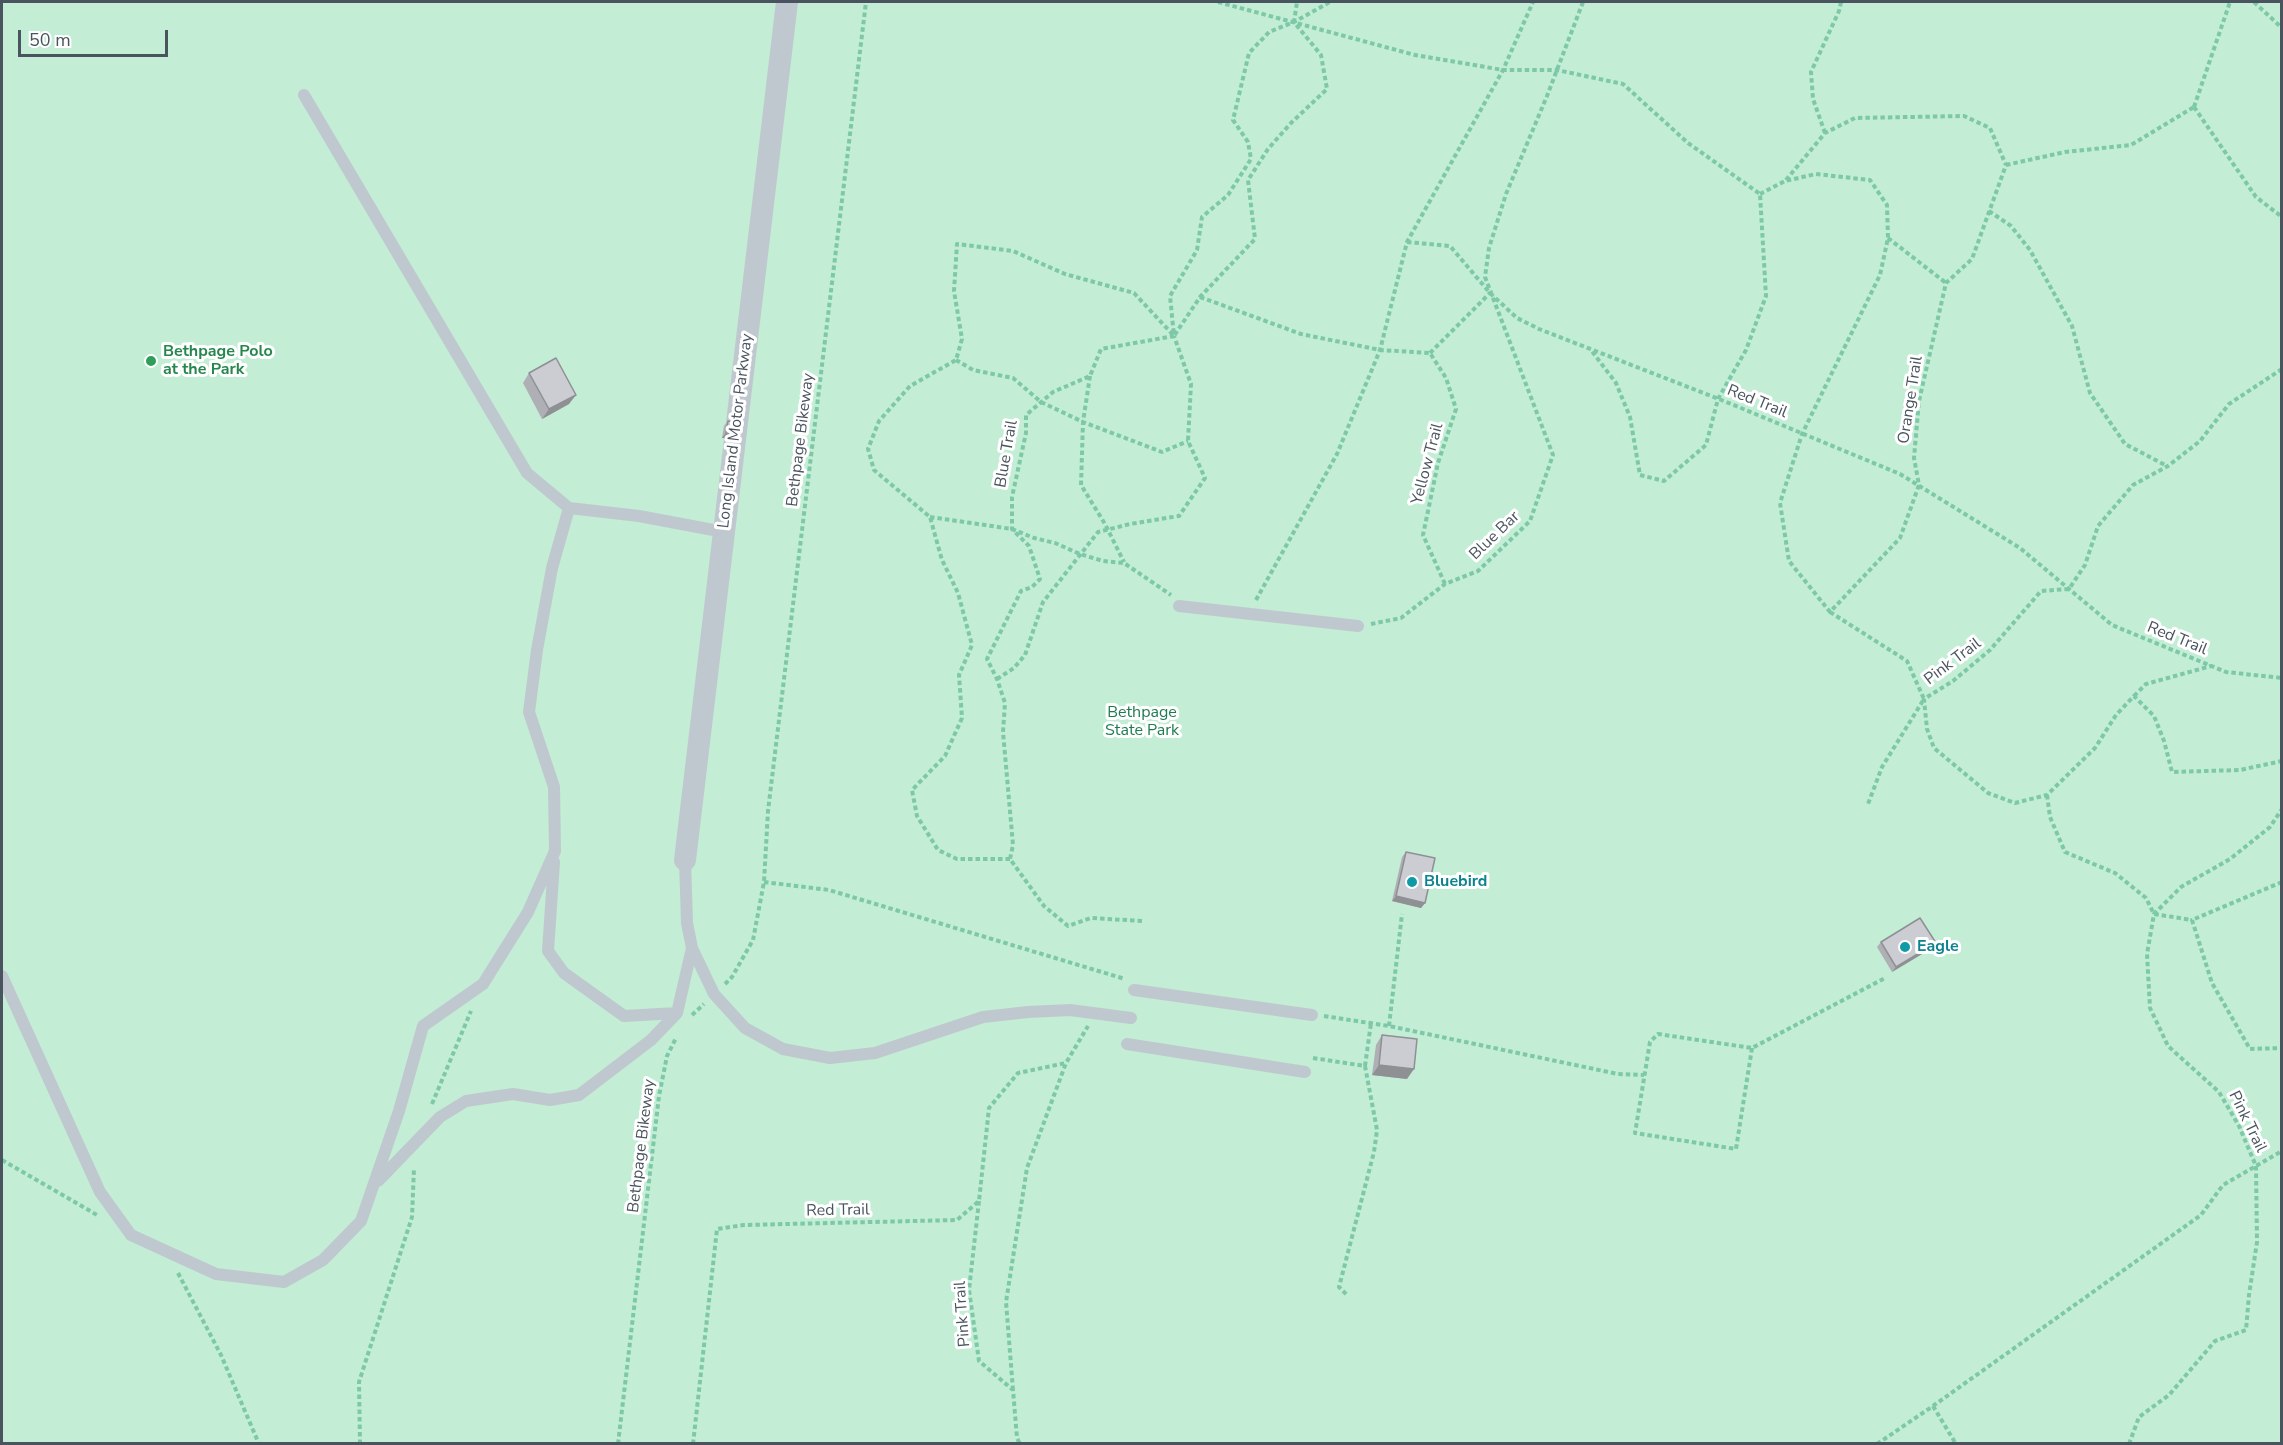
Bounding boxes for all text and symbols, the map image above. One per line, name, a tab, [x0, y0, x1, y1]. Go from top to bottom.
scale bar	[21, 18, 171, 56]
text: 50 m	[29, 28, 71, 52]
street label: Long Island Motor Parkway	[715, 333, 757, 529]
place label: Bethpage Polo at the Park	[163, 342, 273, 380]
marker: Bethpage Polo at the Park	[144, 354, 158, 368]
street label: Orange Trail	[1895, 355, 1927, 445]
street label: Bethpage Bikeway	[783, 372, 819, 508]
street label: Red Trail	[1724, 381, 1790, 423]
street label: Blue Trail	[992, 419, 1022, 489]
street label: Yellow Trail	[1408, 421, 1448, 507]
street label: Blue Bar	[1466, 507, 1524, 565]
street label: Red Trail	[2144, 618, 2210, 660]
street label: Pink Trail	[1921, 634, 1985, 690]
park label: Bethpage State Park	[1105, 703, 1179, 741]
place label: Bluebird	[1424, 872, 1487, 892]
marker: Bluebird	[1405, 875, 1419, 889]
place label: Eagle	[1917, 937, 1959, 957]
marker: Eagle	[1898, 940, 1912, 954]
street label: Bethpage Bikeway	[624, 1078, 660, 1214]
street label: Pink Trail	[2224, 1088, 2270, 1156]
street label: Red Trail	[806, 1201, 870, 1221]
street label: Pink Trail	[951, 1280, 975, 1348]

